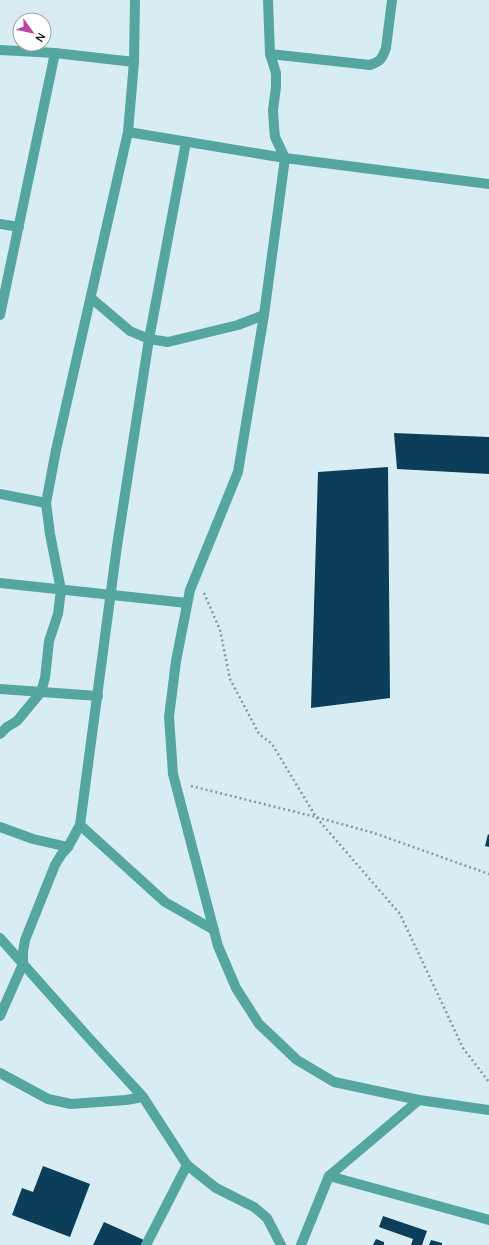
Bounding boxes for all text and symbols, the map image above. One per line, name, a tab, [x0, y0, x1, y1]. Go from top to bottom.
north arrow	[12, 12, 52, 52]
text: N	[32, 30, 49, 45]

